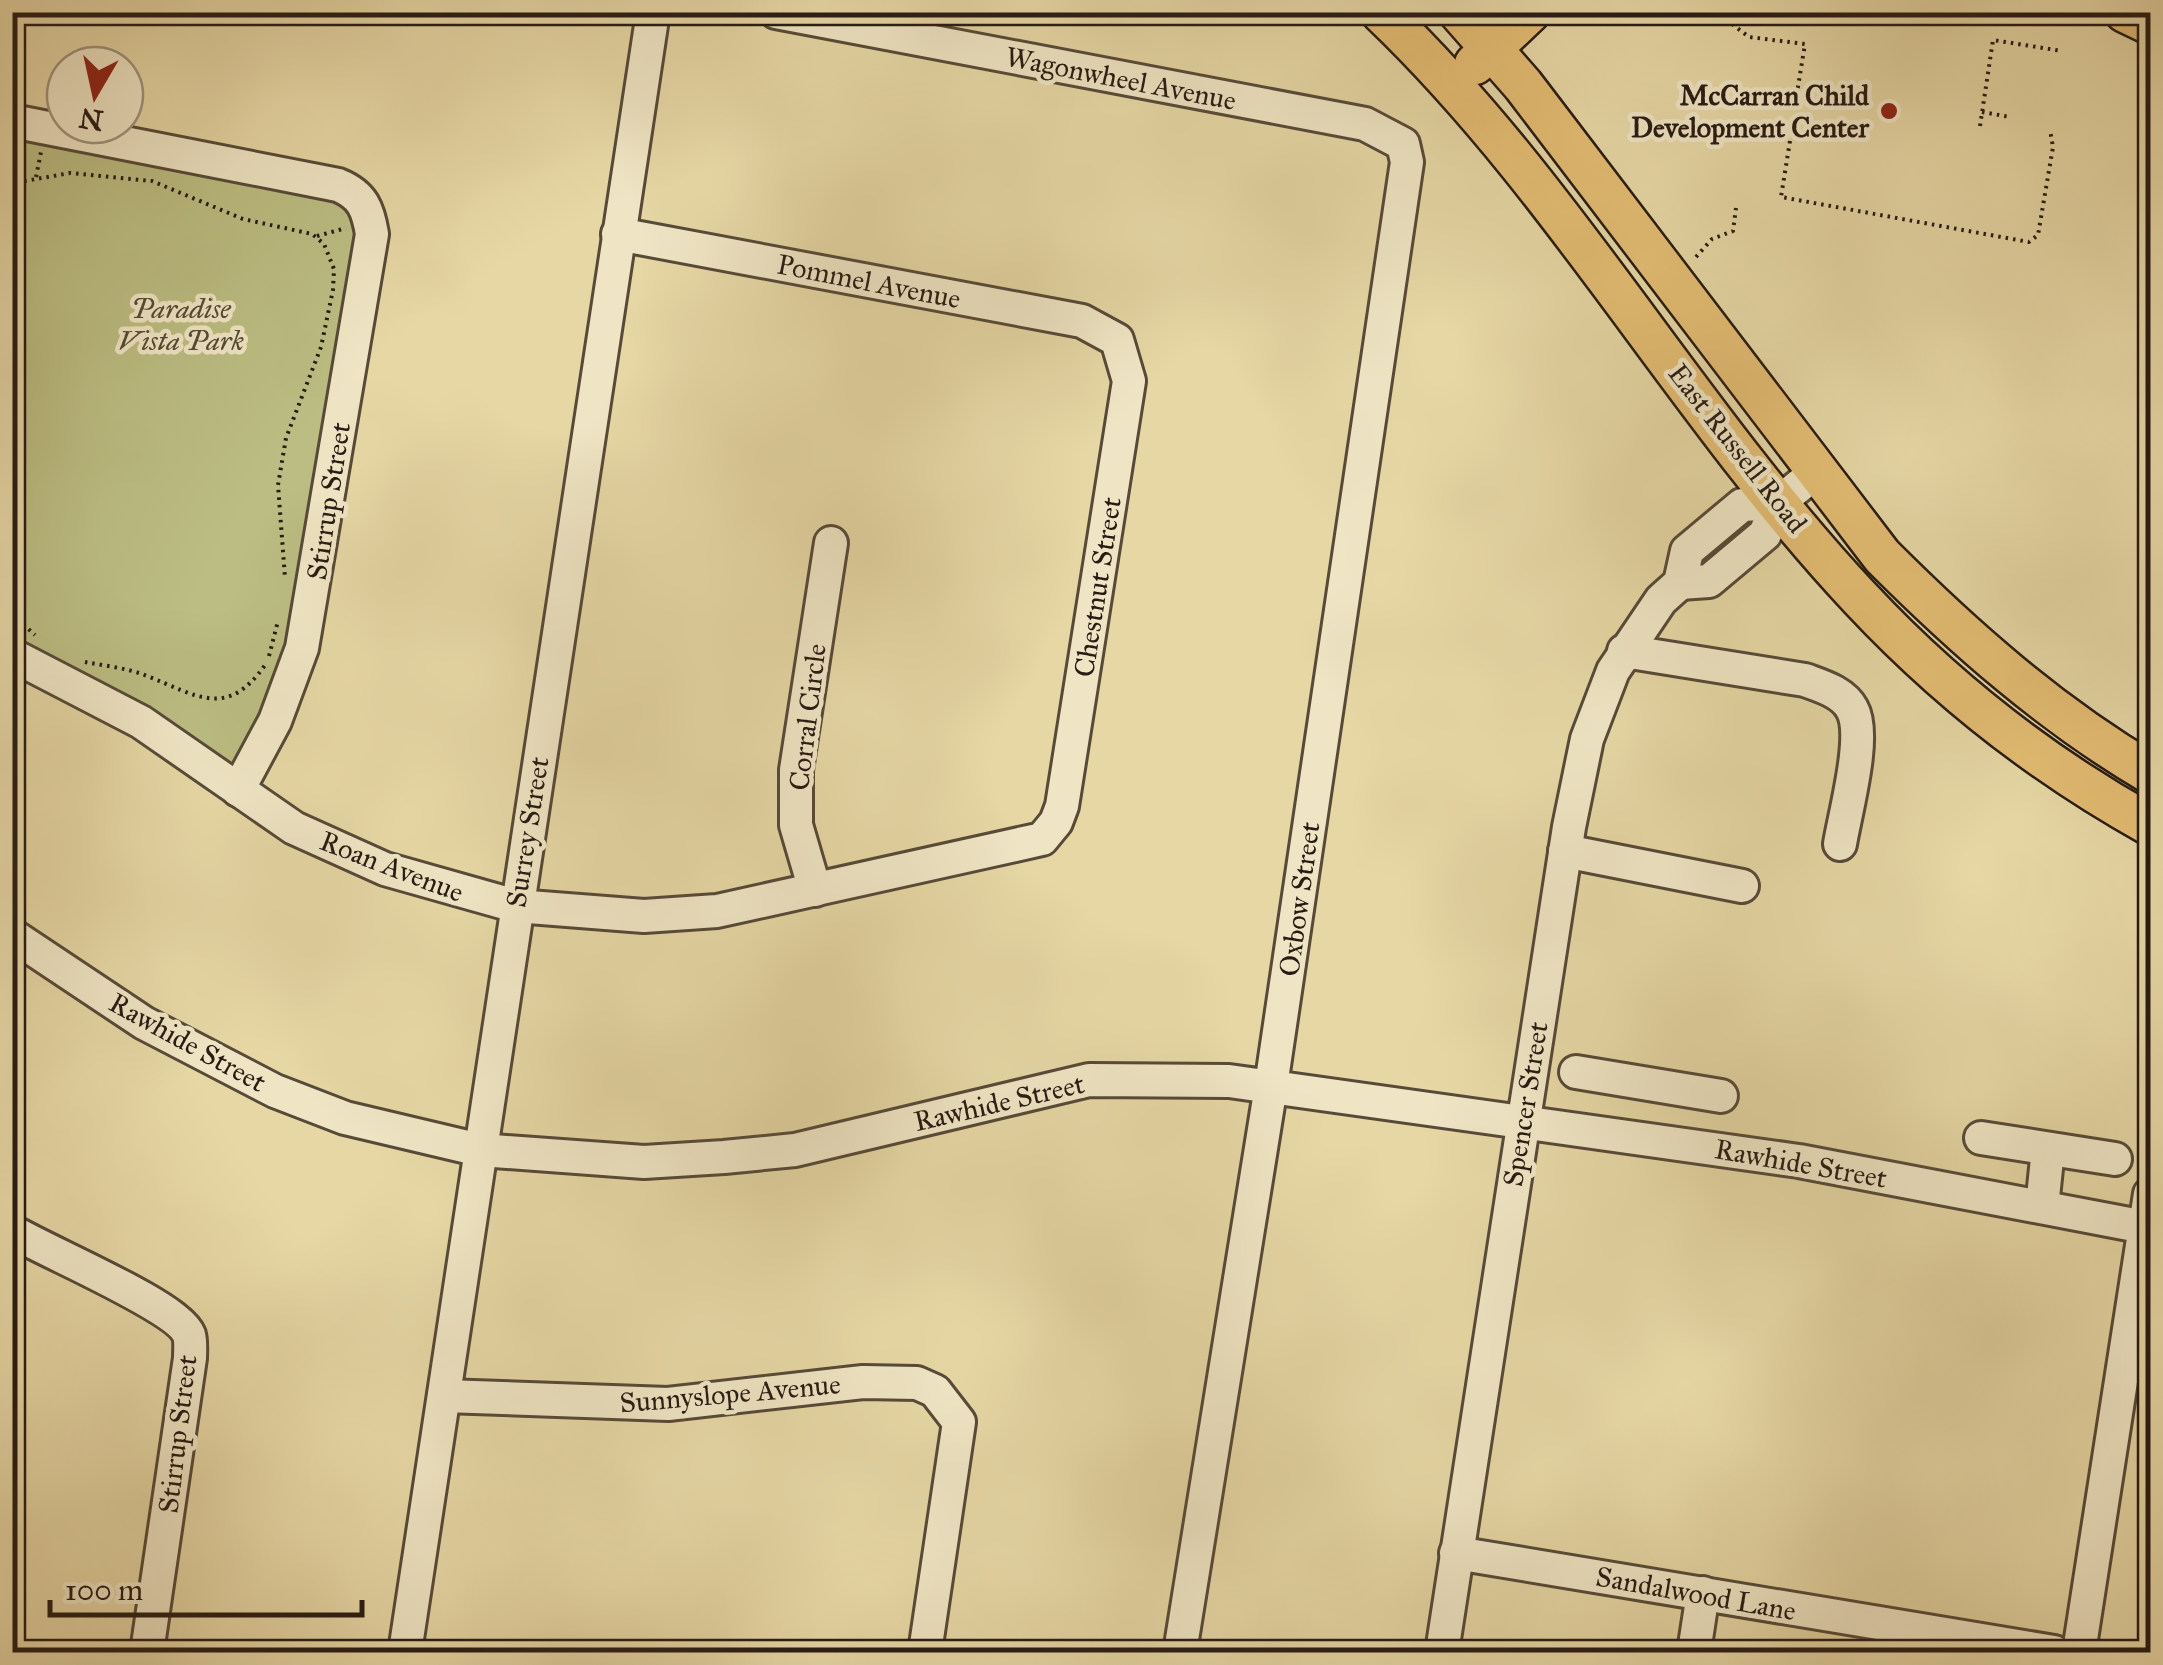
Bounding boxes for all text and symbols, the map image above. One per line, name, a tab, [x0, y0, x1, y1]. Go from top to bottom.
street label: Wagonwheel Avenue	[1003, 39, 1239, 118]
north arrow	[45, 45, 145, 145]
place label: McCarran Child Development Center	[1631, 78, 1870, 145]
text: N	[76, 100, 106, 138]
marker: McCarran Child Development Center	[1878, 100, 1900, 122]
street label: Pommel Avenue	[774, 247, 963, 316]
park label: Paradise Vista Park	[118, 291, 245, 358]
street label: East Russell Road	[1661, 357, 1815, 540]
street label: Stirrup Street	[299, 420, 358, 583]
street label: Chestnut Street	[1066, 494, 1129, 680]
street label: Corral Circle	[781, 642, 834, 793]
street label: Surrey Street	[498, 754, 557, 910]
street label: Oxbow Street	[1271, 820, 1328, 979]
street label: Roan Avenue	[315, 823, 469, 910]
street label: Rawhide Street	[103, 985, 272, 1100]
street label: Spencer Street	[1495, 1019, 1556, 1189]
street label: Rawhide Street	[910, 1066, 1088, 1139]
street label: Rawhide Street	[1712, 1131, 1890, 1196]
street label: Stirrup Street	[150, 1353, 205, 1515]
street label: Sunnyslope Avenue	[618, 1366, 842, 1421]
scale bar	[50, 1555, 362, 1617]
street label: Sandalwood Lane	[1593, 1559, 1799, 1628]
text: 100 m	[65, 1572, 143, 1608]

